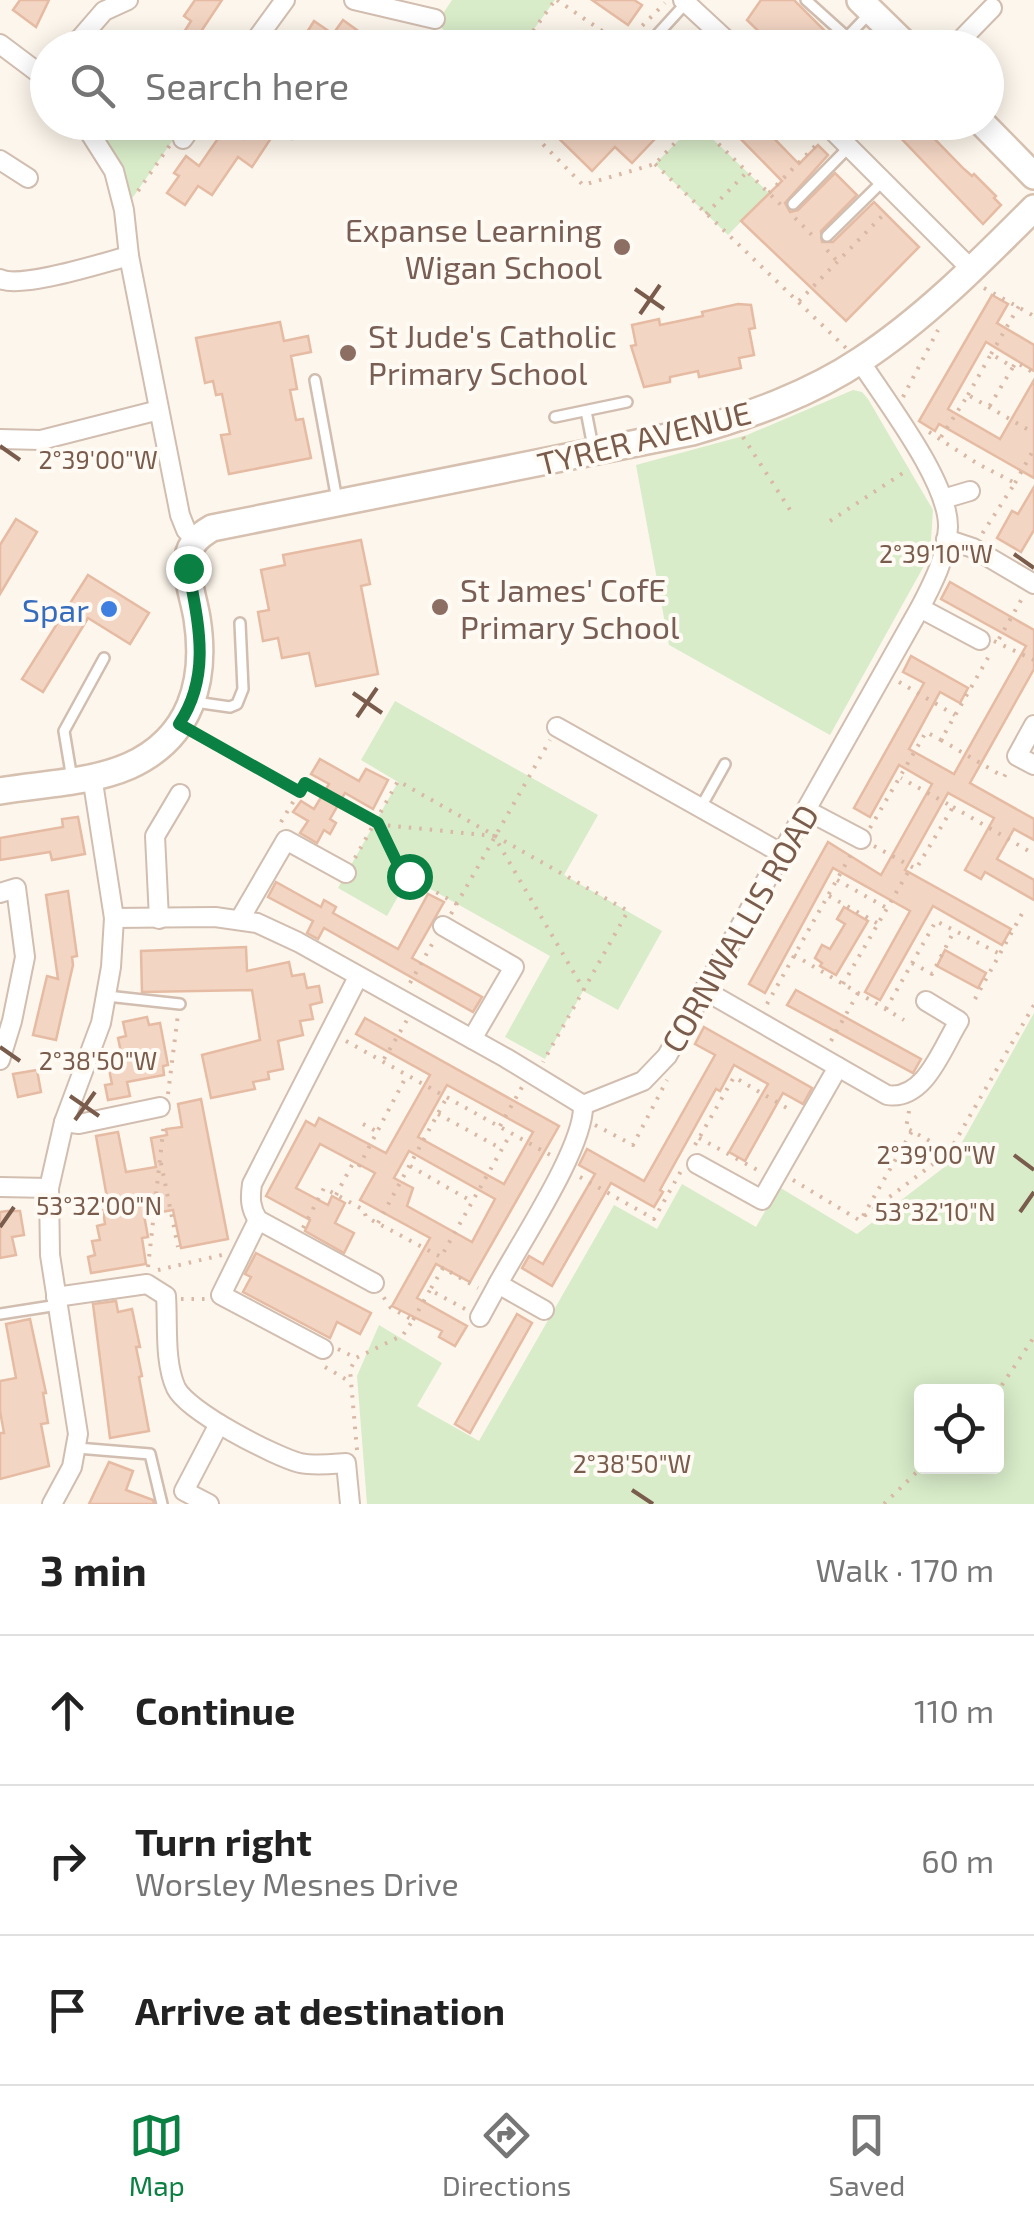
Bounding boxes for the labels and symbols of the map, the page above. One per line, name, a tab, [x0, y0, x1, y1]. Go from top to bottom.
place label: Expanse Learning Wigan School	[345, 210, 602, 285]
marker: Expanse Learning Wigan School	[611, 236, 633, 258]
place label: St Jude's Catholic Primary School	[368, 316, 617, 391]
marker: St Jude's Catholic Primary School	[337, 342, 359, 364]
street label: TYRER AVENUE	[533, 392, 755, 482]
text: 2°39'00"W	[38, 444, 158, 474]
text: 2°39'10"W	[879, 538, 993, 568]
route end	[166, 546, 212, 592]
place label: St James' CofE Primary School	[460, 570, 680, 645]
place label: Spar	[22, 590, 89, 628]
marker: St James' CofE Primary School	[429, 596, 451, 618]
marker: Spar	[98, 598, 120, 620]
street label: CORNWALLIS ROAD	[653, 797, 825, 1059]
route start	[387, 854, 433, 900]
text: 2°38'50"W	[39, 1045, 157, 1075]
text: 2°39'00"W	[876, 1139, 996, 1169]
text: 53°32'00"N	[36, 1190, 162, 1220]
text: 53°32'10"N	[874, 1196, 996, 1226]
text: 2°38'50"W	[573, 1448, 691, 1478]

